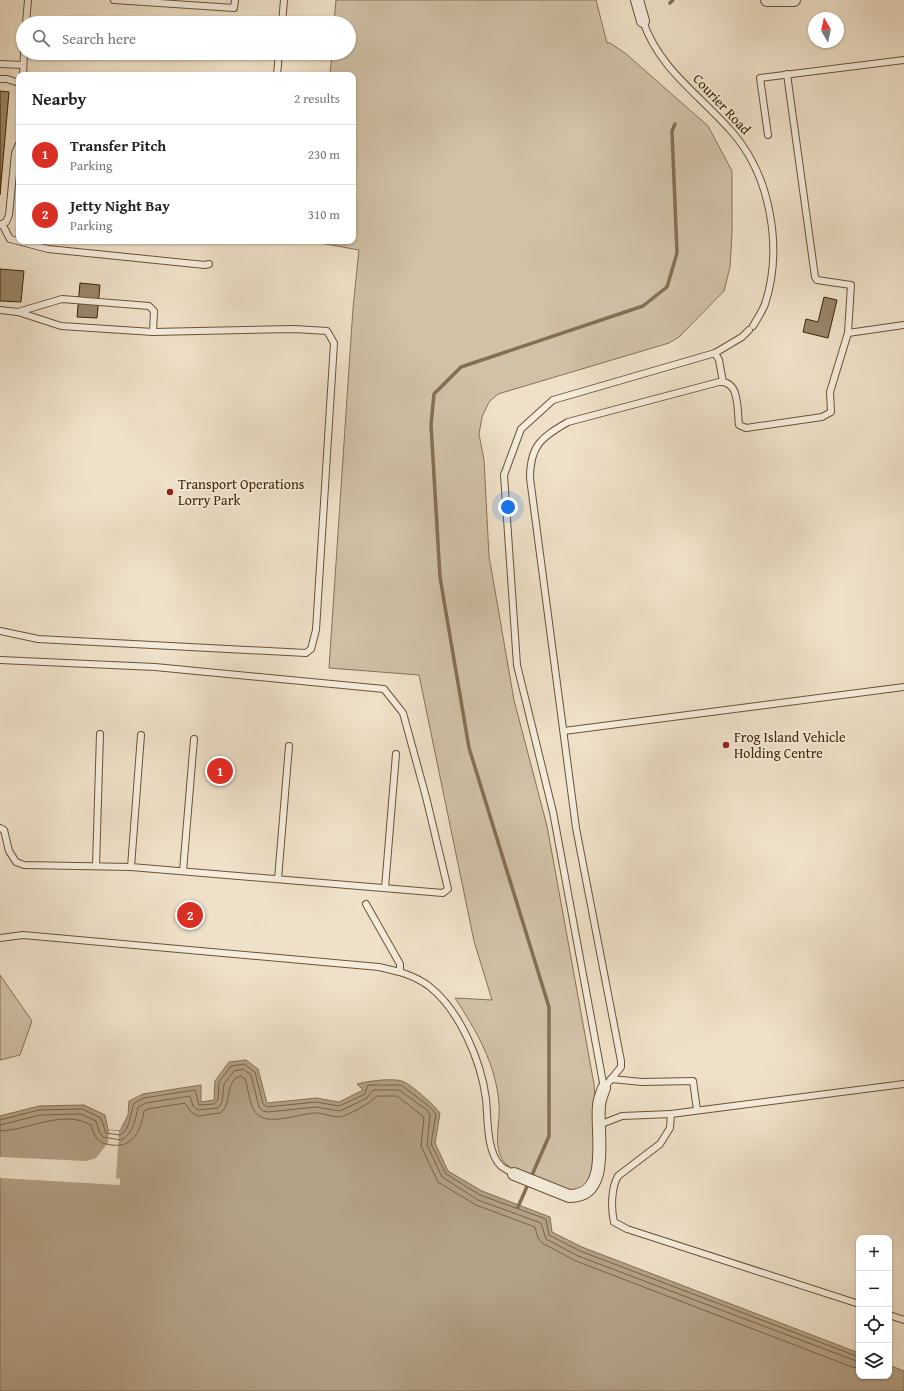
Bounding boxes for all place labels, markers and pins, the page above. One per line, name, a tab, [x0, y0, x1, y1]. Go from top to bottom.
place label: Transport Operations Lorry Park	[178, 474, 304, 510]
marker: Transport Operations Lorry Park	[165, 487, 175, 497]
place label: Frog Island Vehicle Holding Centre	[734, 727, 846, 763]
marker: Frog Island Vehicle Holding Centre	[721, 740, 731, 750]
pin: 1	[207, 756, 233, 786]
pin: 2	[177, 900, 203, 930]

